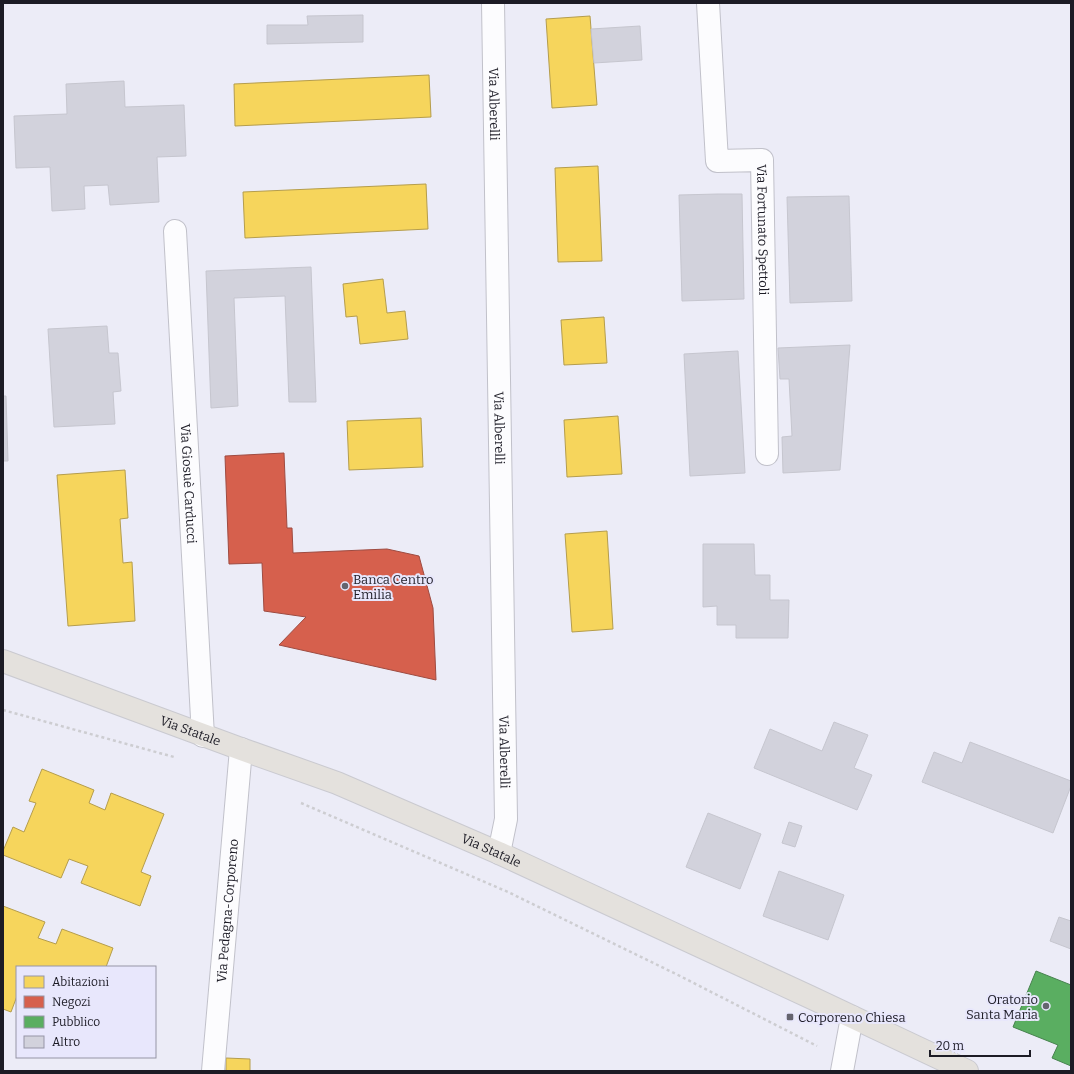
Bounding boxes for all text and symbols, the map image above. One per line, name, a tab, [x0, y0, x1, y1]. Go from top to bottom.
street label: Via Alberelli	[486, 67, 502, 141]
street label: Via Fortunato Spettoli	[754, 164, 771, 296]
street label: Via Alberelli	[491, 391, 507, 465]
street label: Via Giosuè Carducci	[178, 423, 199, 544]
place label: Banca Centro Emilia	[353, 572, 434, 602]
marker: Banca Centro Emilia	[340, 581, 350, 591]
street label: Via Statale	[158, 713, 223, 749]
street label: Via Alberelli	[496, 715, 513, 789]
street label: Via Statale	[459, 831, 524, 870]
street label: Via Pedagna-Corporeno	[214, 838, 241, 983]
legend	[16, 966, 156, 1058]
text: Abitazioni	[52, 975, 110, 989]
place label: Oratorio Santa Maria	[966, 992, 1038, 1022]
text: Negozi	[52, 995, 91, 1009]
marker: Oratorio Santa Maria	[1041, 1001, 1051, 1011]
place label: Corporeno Chiesa	[798, 1010, 906, 1025]
marker: Corporeno Chiesa	[785, 1012, 795, 1022]
text: Pubblico	[52, 1015, 100, 1029]
scale bar	[930, 1032, 1030, 1058]
text: Altro	[52, 1035, 80, 1049]
text: 20 m	[936, 1039, 965, 1053]

